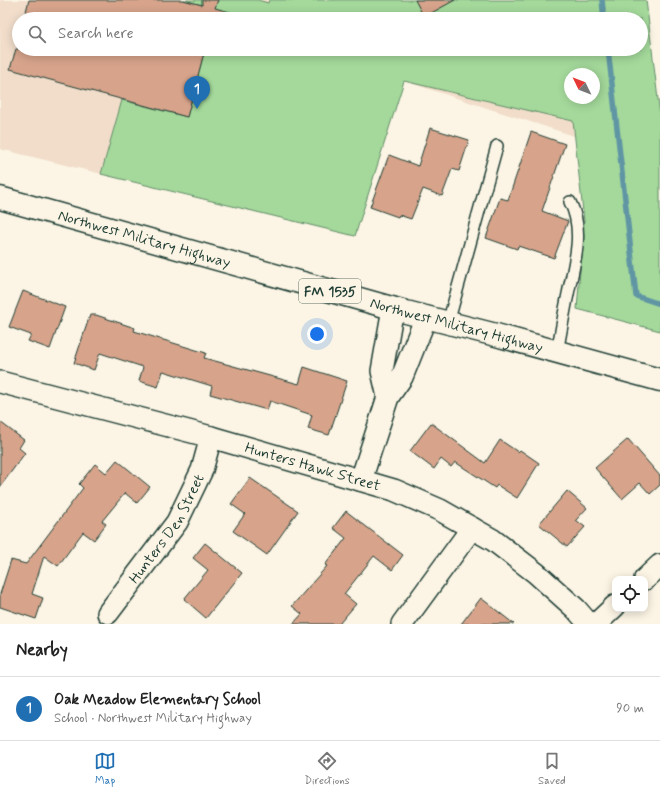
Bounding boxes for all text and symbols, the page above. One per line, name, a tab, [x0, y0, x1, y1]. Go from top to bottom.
search box	[12, 12, 648, 56]
icon: search	[26, 23, 48, 45]
text: Search here	[58, 24, 134, 44]
north arrow	[564, 68, 600, 104]
pin: 1	[184, 76, 210, 109]
street label: Northwest Military Highway	[56, 206, 233, 273]
road number: FM 1535	[299, 279, 361, 303]
street label: Northwest Military Highway	[368, 293, 545, 359]
your location	[307, 324, 327, 344]
street label: Hunters Hawk Street	[242, 438, 383, 497]
street label: Hunters Den Street	[125, 471, 210, 588]
map controls	[612, 576, 648, 612]
button: locate	[612, 576, 648, 612]
text: Nearby	[16, 639, 68, 661]
text: Oak Meadow Elementary School	[54, 690, 261, 710]
text: 1	[26, 700, 32, 717]
text: 90 m	[616, 700, 644, 717]
text: School · Northwest Military Highway	[54, 710, 252, 727]
tab: Map	[94, 750, 116, 788]
tab: Directions	[304, 750, 350, 788]
tab: Saved	[538, 750, 566, 788]

